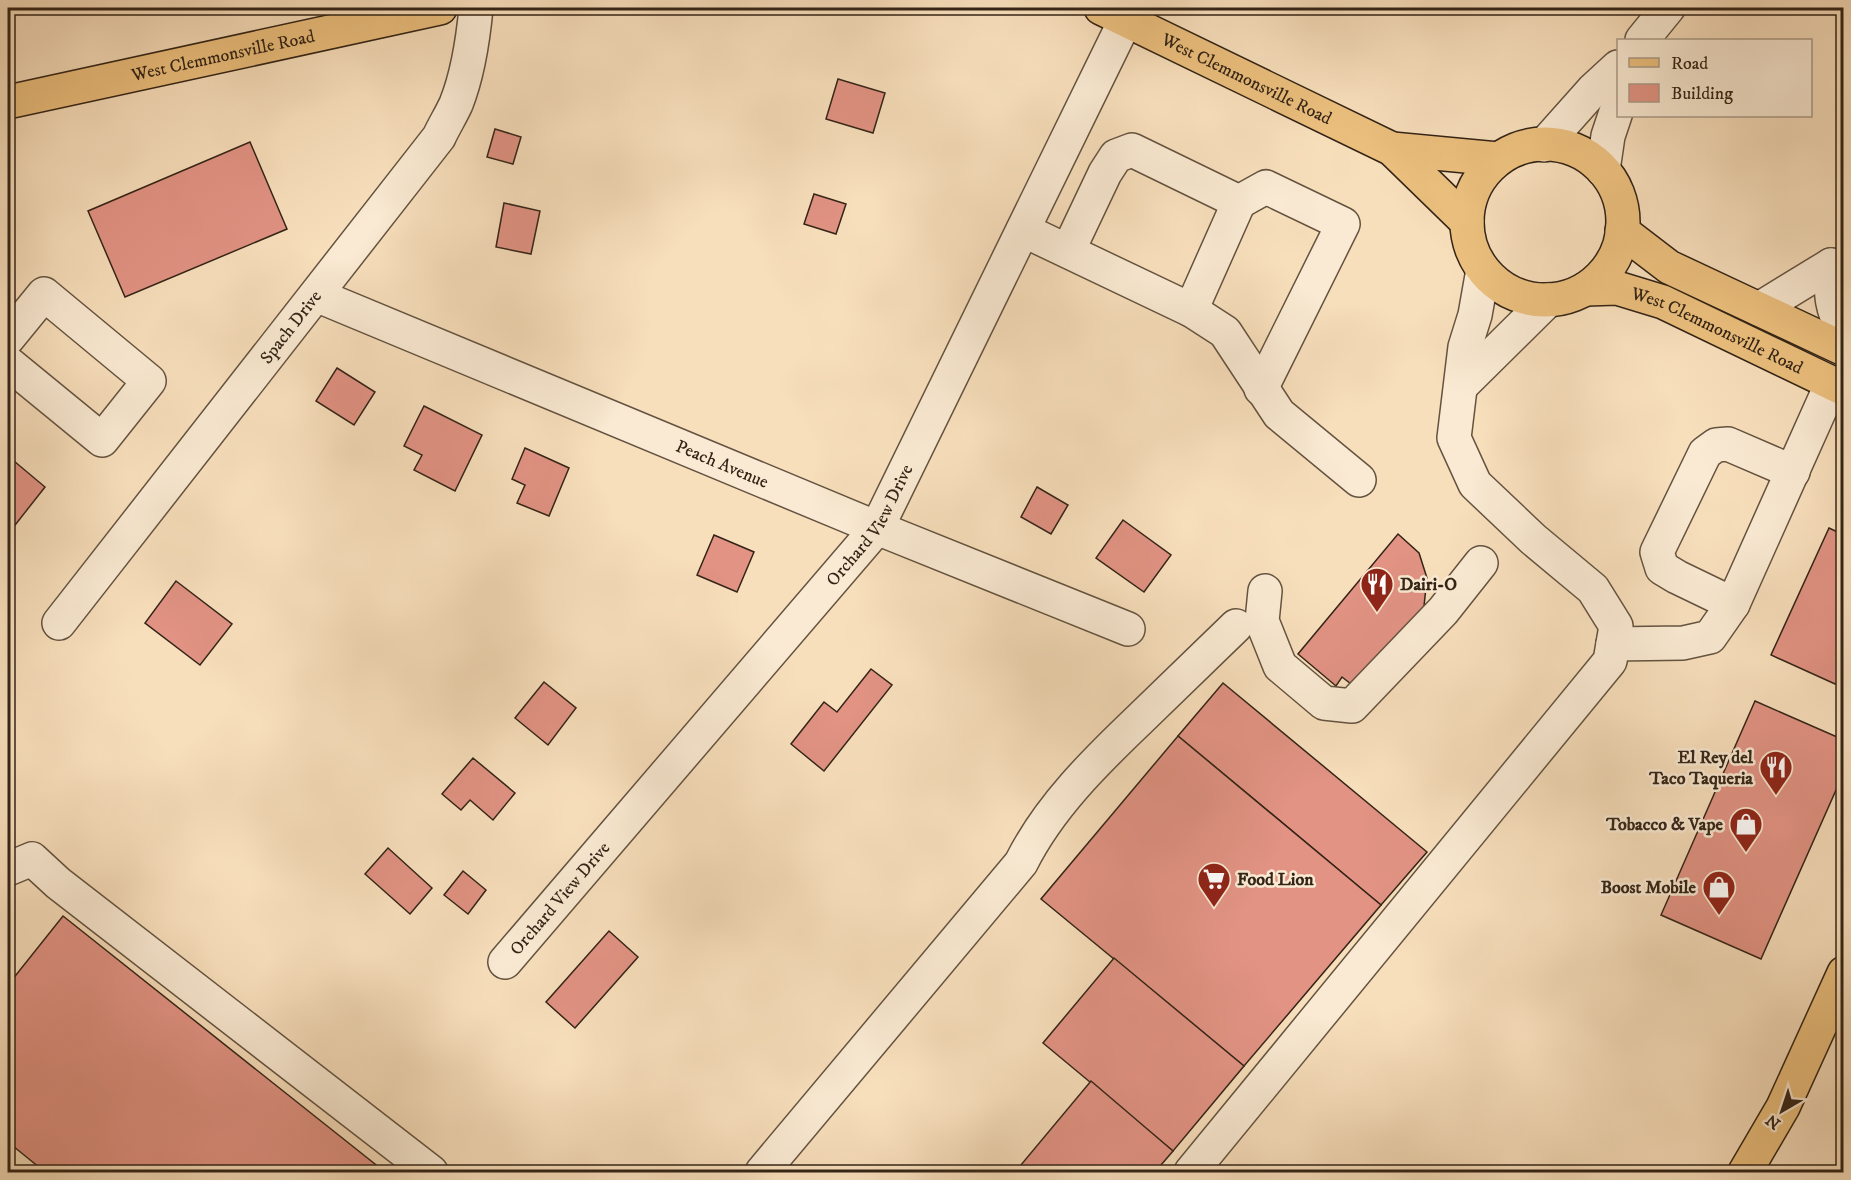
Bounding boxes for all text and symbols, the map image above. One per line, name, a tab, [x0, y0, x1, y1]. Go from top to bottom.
street label: West Clemmonsville Road	[129, 26, 317, 87]
street label: West Clemmonsville Road	[1157, 29, 1335, 130]
legend	[1617, 39, 1812, 117]
text: Road	[1671, 53, 1708, 75]
text: Building	[1671, 83, 1733, 105]
street label: West Clemmonsville Road	[1628, 283, 1806, 380]
street label: Spach Drive	[256, 286, 327, 369]
street label: Peach Avenue	[672, 436, 772, 494]
street label: Orchard View Drive	[822, 461, 918, 591]
restaurant icon: Dairi-O	[1359, 566, 1395, 613]
place label: Dairi-O	[1400, 574, 1457, 596]
place label: El Rey del Taco Taqueria	[1648, 747, 1754, 790]
restaurant icon: El Rey del Taco Taqueria	[1758, 749, 1794, 796]
shop icon: Tobacco & Vape	[1728, 806, 1764, 853]
place label: Tobacco & Vape	[1605, 814, 1724, 836]
street label: Orchard View Drive	[506, 838, 615, 960]
supermarket icon: Food Lion	[1196, 861, 1232, 908]
place label: Food Lion	[1237, 869, 1314, 891]
shop icon: Boost Mobile	[1701, 869, 1737, 916]
place label: Boost Mobile	[1601, 877, 1697, 899]
north arrow	[1752, 1081, 1812, 1141]
text: N	[1762, 1110, 1785, 1134]

